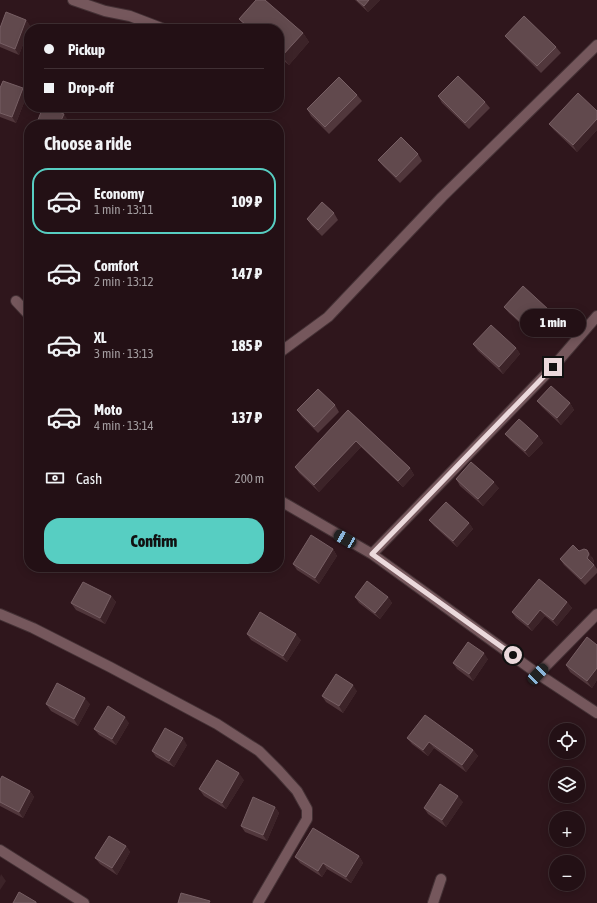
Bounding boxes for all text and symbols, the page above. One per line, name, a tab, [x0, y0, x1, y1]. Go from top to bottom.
text: Pickup	[68, 41, 105, 58]
text: Drop-off	[68, 79, 114, 96]
text: Choose a ride	[44, 133, 132, 154]
icon: car	[46, 183, 82, 219]
text: Economy	[94, 185, 144, 202]
text: 109 ₽	[231, 193, 262, 210]
text: 1 min · 13:11	[94, 202, 154, 217]
icon: car	[46, 255, 82, 291]
text: Comfort	[94, 257, 138, 274]
text: 147 ₽	[231, 265, 262, 282]
text: 2 min · 13:12	[94, 274, 154, 289]
callout: 1 min	[520, 309, 586, 337]
text: 1 min	[540, 315, 566, 330]
icon: car	[46, 327, 82, 363]
text: XL	[94, 329, 107, 346]
text: 185 ₽	[231, 337, 262, 354]
text: 3 min · 13:13	[94, 346, 154, 361]
route end	[544, 358, 562, 376]
icon: car	[46, 399, 82, 435]
text: Moto	[94, 401, 122, 418]
text: 137 ₽	[231, 409, 262, 426]
text: 4 min · 13:14	[94, 418, 154, 433]
icon: cash	[44, 467, 66, 489]
text: Cash	[76, 470, 102, 487]
text: 200 m	[235, 471, 264, 486]
button: Confirm	[44, 518, 264, 564]
car	[332, 528, 358, 550]
route start	[504, 646, 522, 664]
car	[525, 661, 551, 687]
map controls	[549, 723, 585, 891]
button: locate	[549, 723, 585, 759]
button: layers	[549, 767, 585, 803]
button: +	[549, 811, 585, 847]
button: −	[549, 855, 585, 891]

